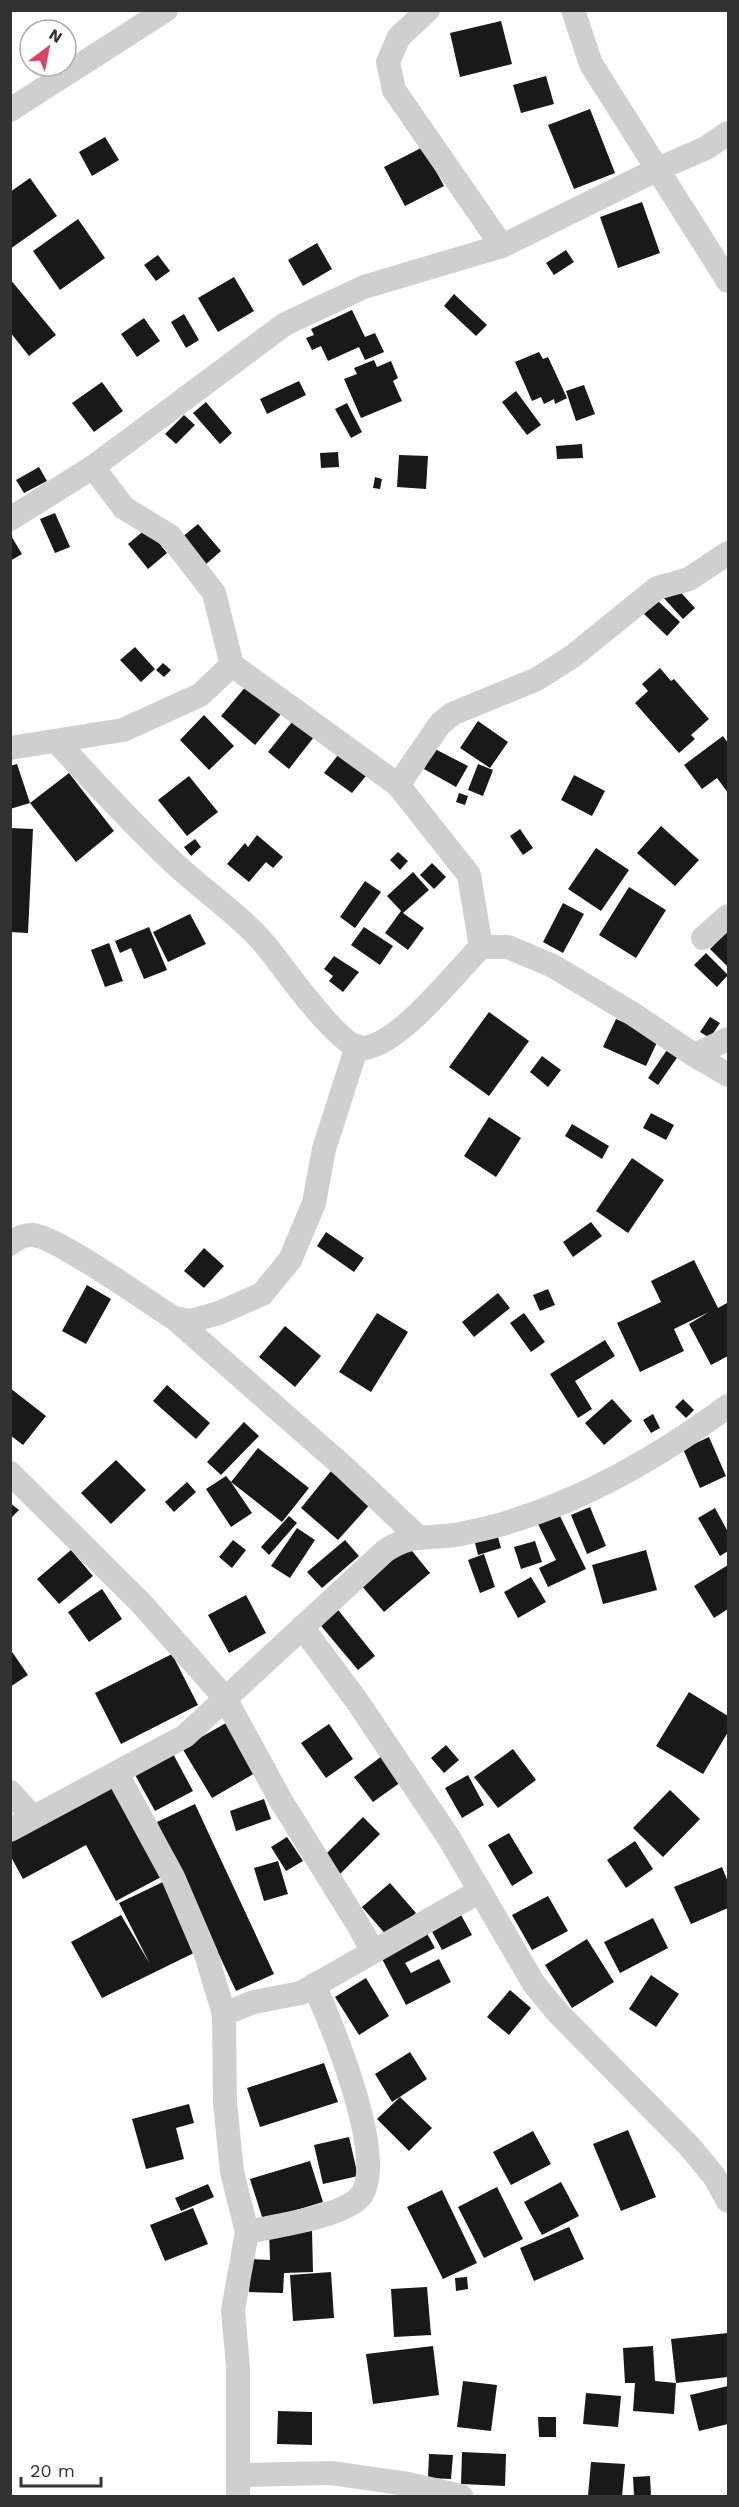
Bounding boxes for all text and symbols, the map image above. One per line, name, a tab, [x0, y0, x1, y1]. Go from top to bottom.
north arrow	[18, 18, 78, 78]
text: N	[46, 25, 66, 47]
scale bar	[21, 2450, 100, 2488]
text: 20 m	[30, 2460, 75, 2481]

